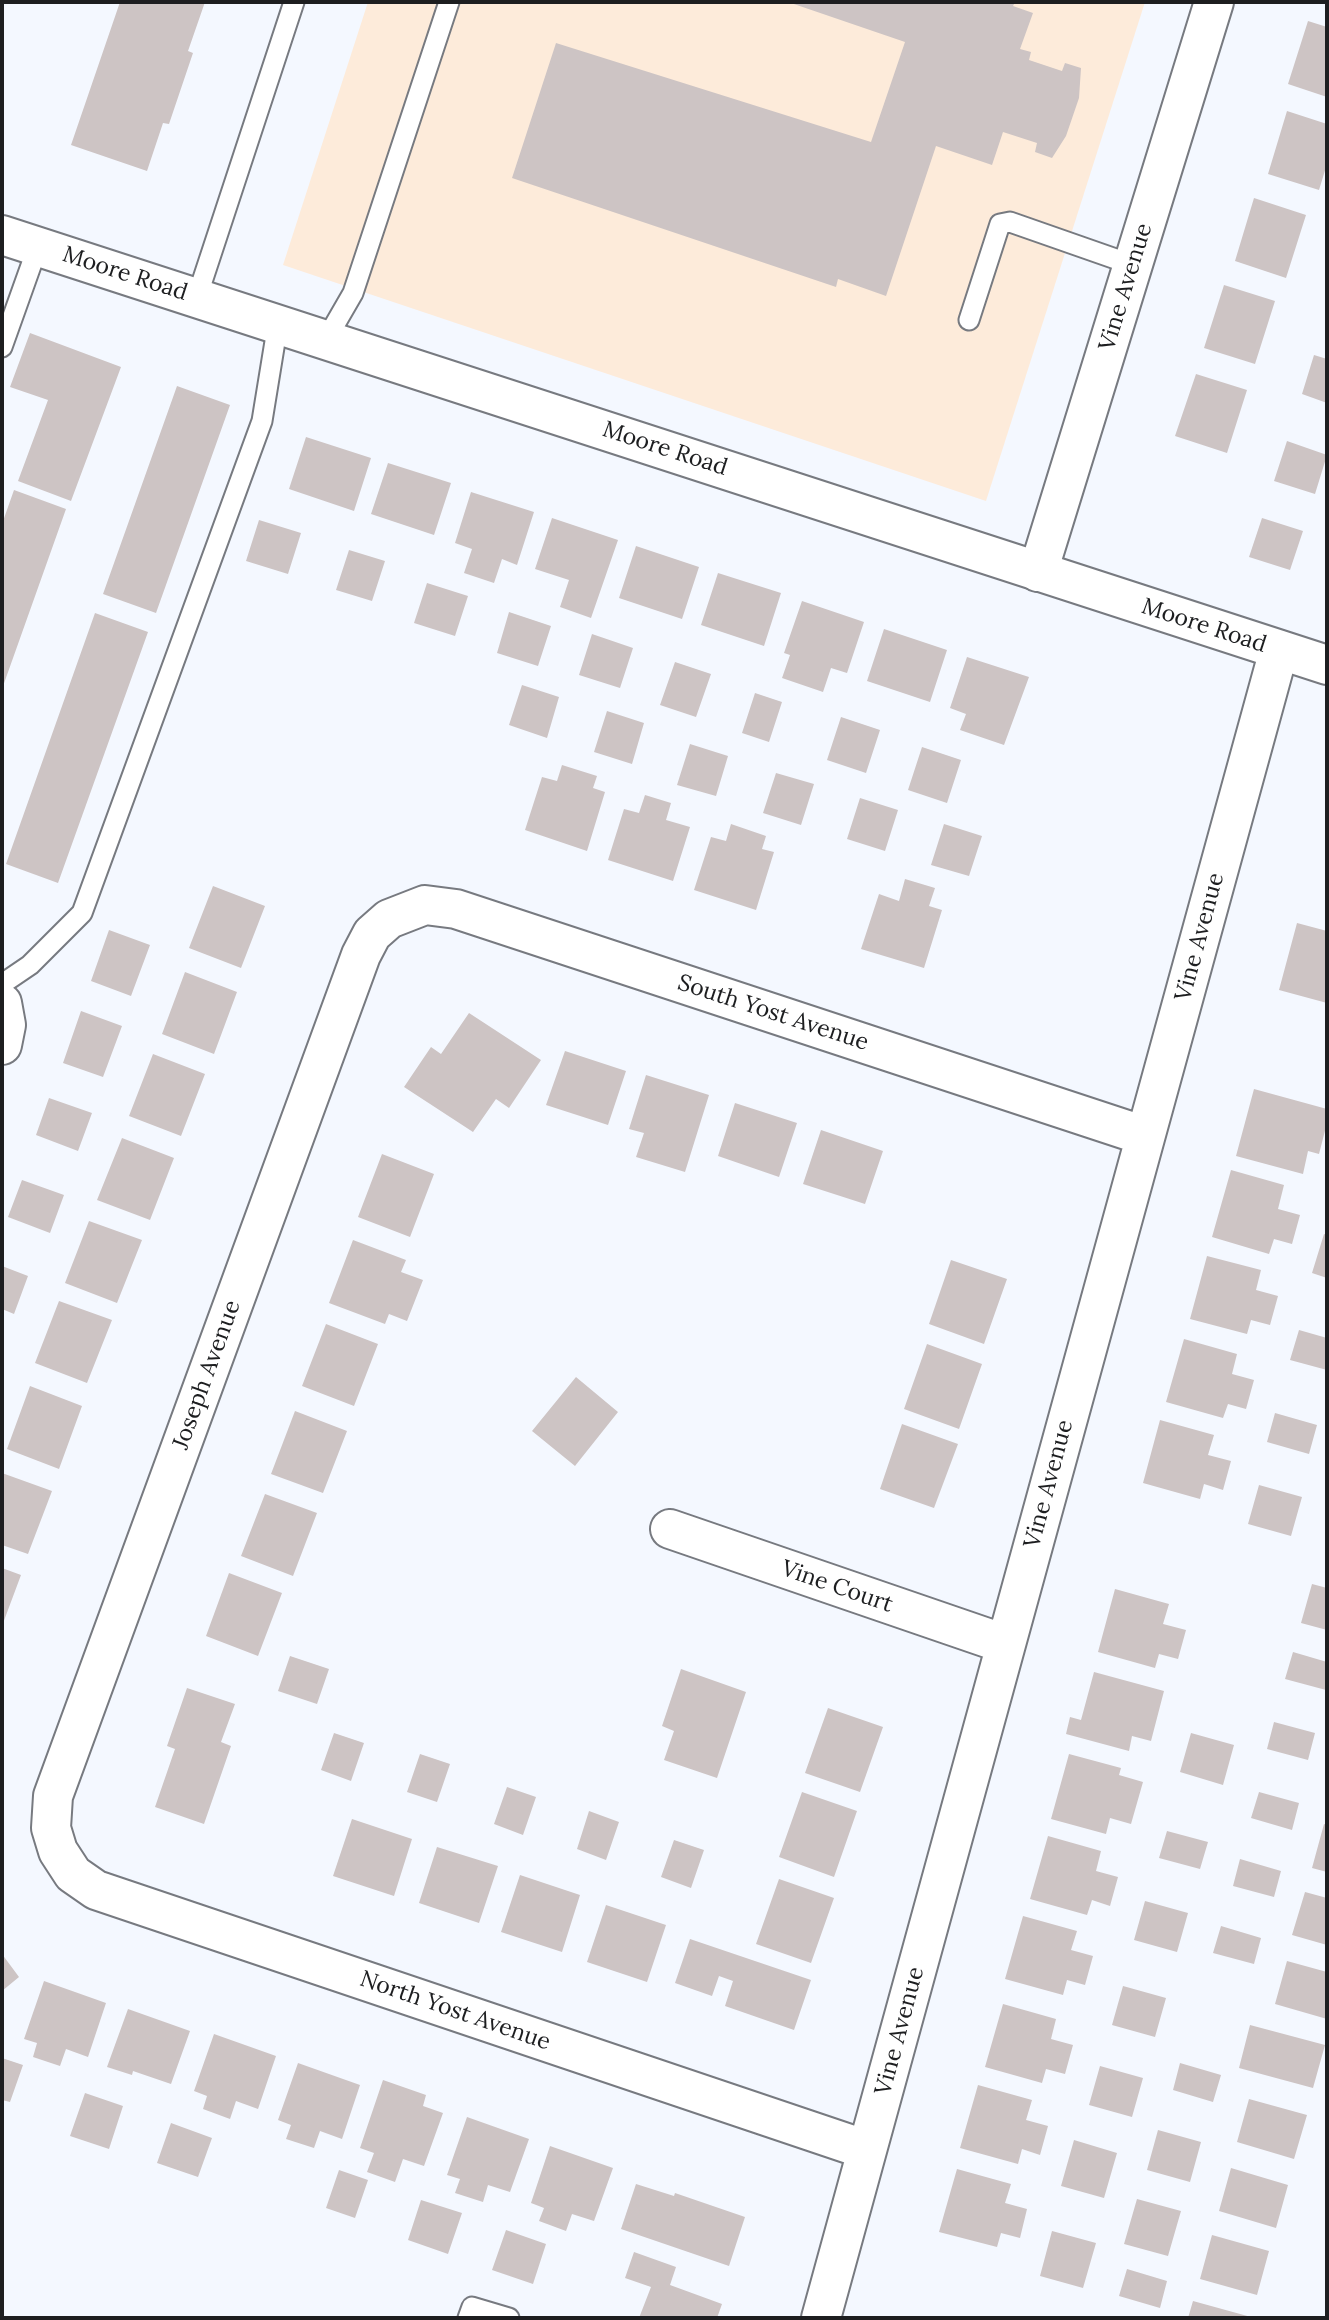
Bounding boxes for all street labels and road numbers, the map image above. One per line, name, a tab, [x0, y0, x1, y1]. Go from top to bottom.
street label: Vine Avenue	[1094, 220, 1158, 354]
street label: Moore Road	[59, 241, 191, 307]
street label: Moore Road	[599, 416, 731, 482]
street label: Moore Road	[1138, 593, 1270, 659]
street label: Vine Avenue	[1170, 870, 1230, 1004]
street label: South Yost Avenue	[674, 969, 872, 1057]
street label: Joseph Avenue	[167, 1297, 247, 1453]
street label: Vine Avenue	[1019, 1417, 1079, 1551]
street label: Vine Court	[778, 1555, 896, 1619]
street label: Vine Avenue	[870, 1964, 930, 2098]
street label: North Yost Avenue	[356, 1965, 554, 2057]

